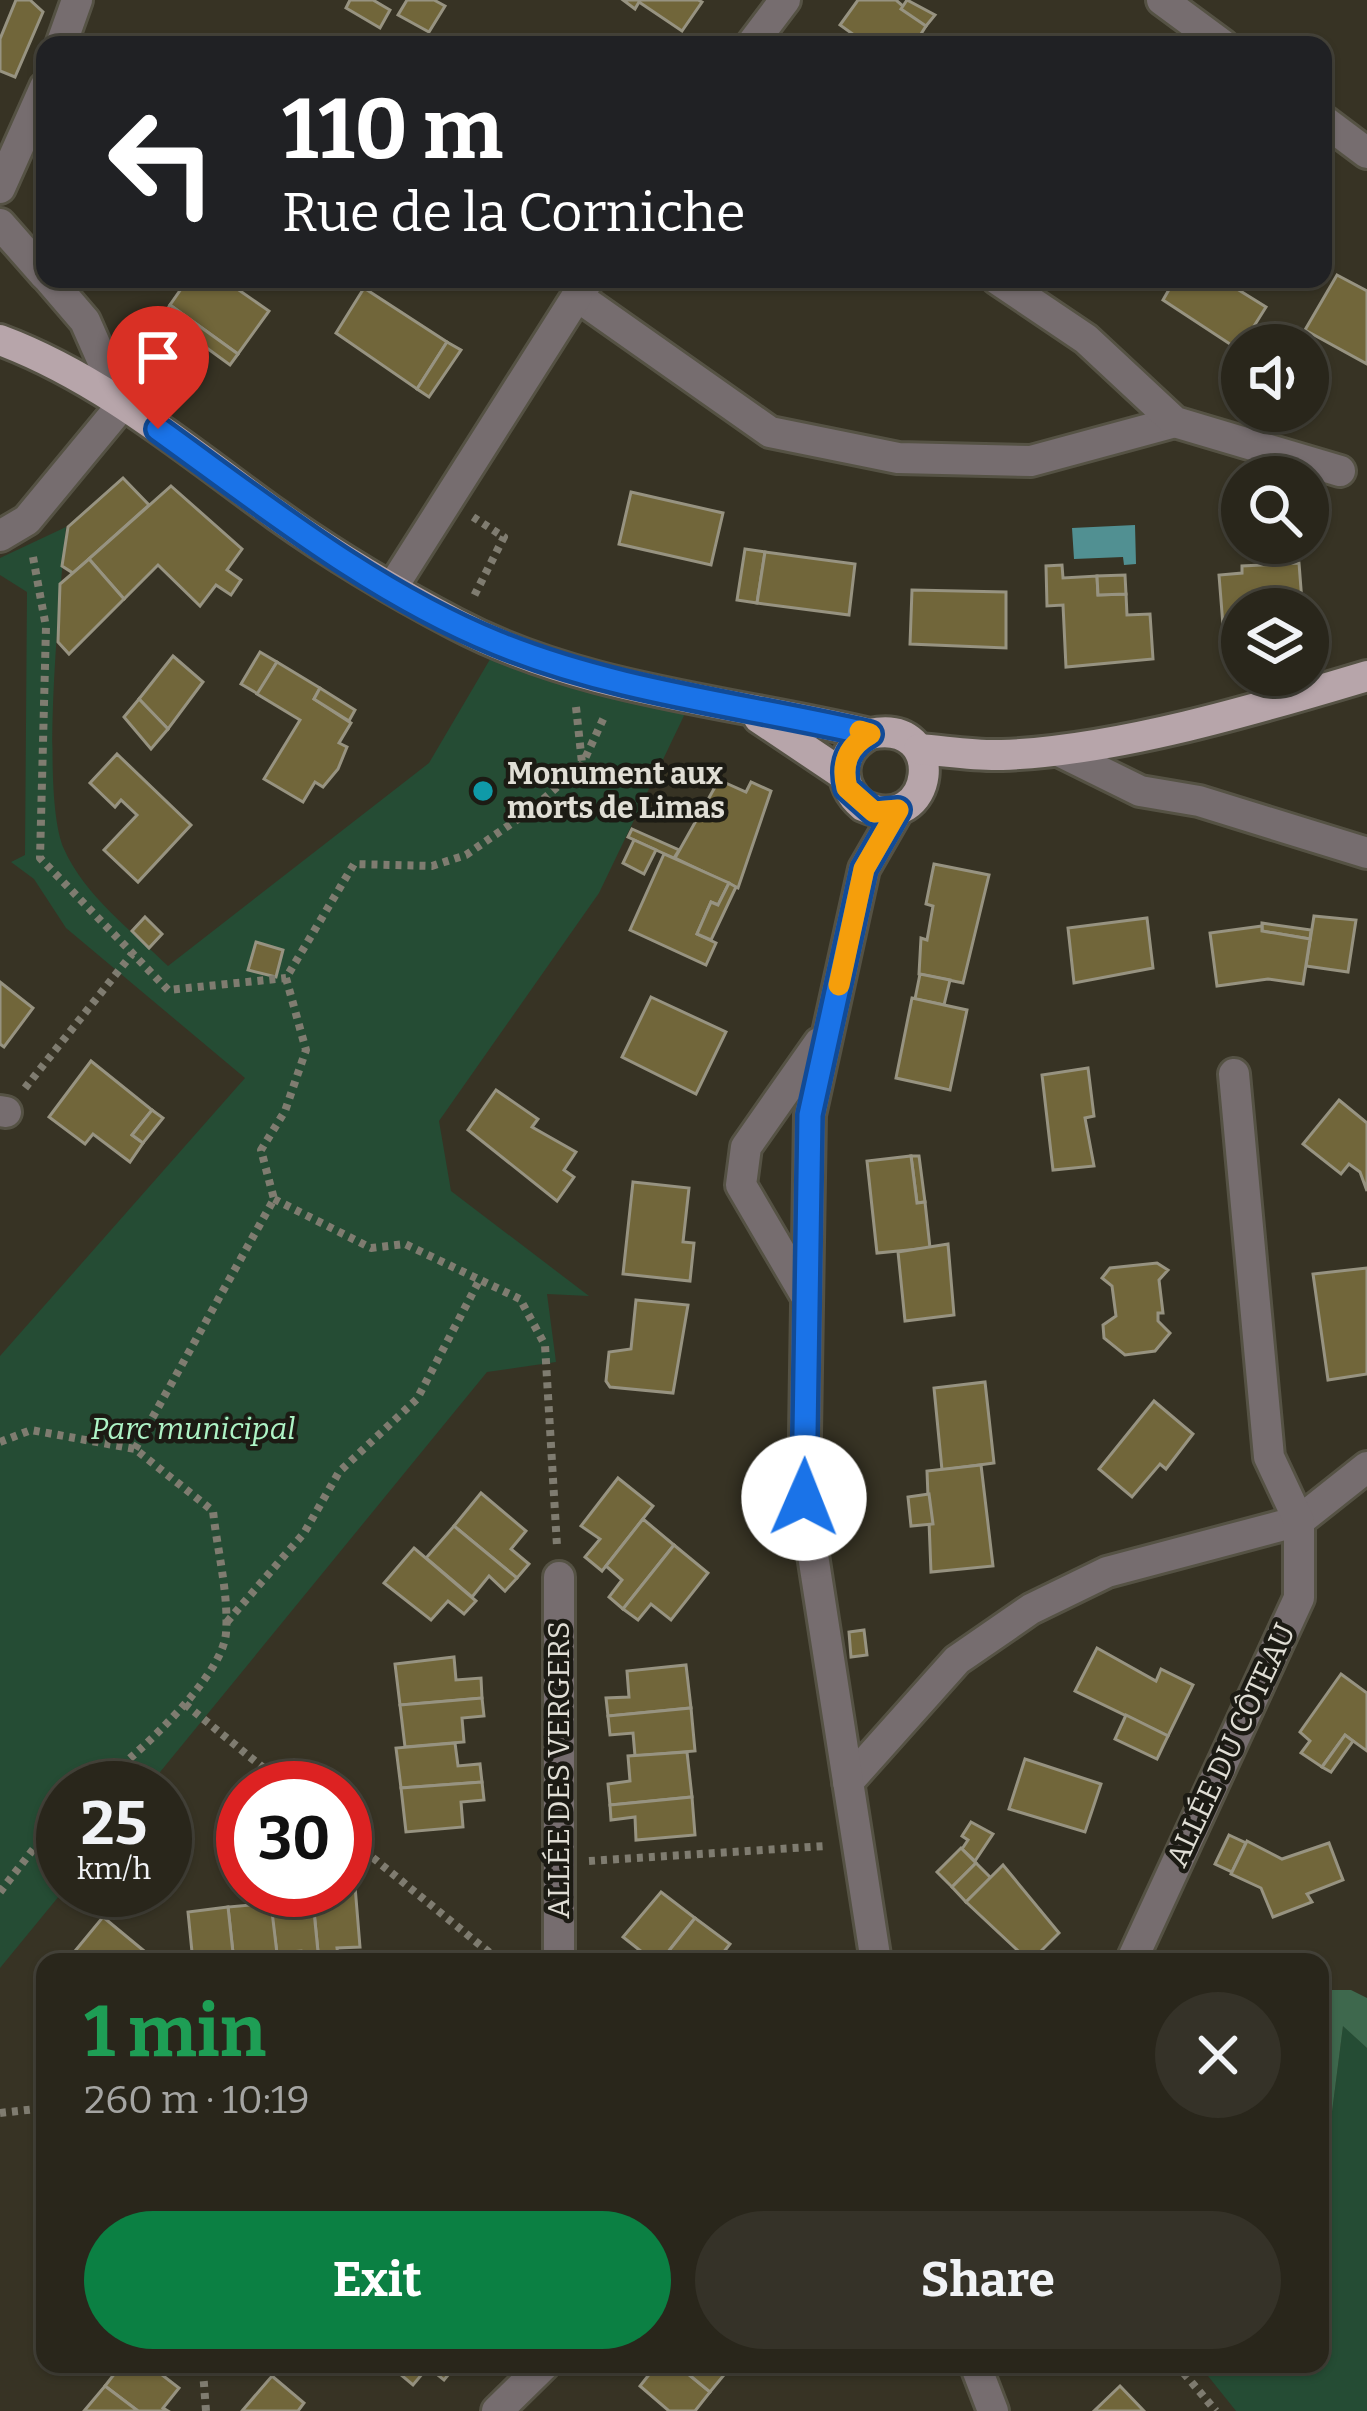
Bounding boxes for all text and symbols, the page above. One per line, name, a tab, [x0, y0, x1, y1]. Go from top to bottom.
text: 110 m	[282, 79, 503, 180]
icon: left	[84, 84, 240, 240]
text: Rue de la Corniche	[282, 181, 746, 245]
pin	[107, 306, 209, 429]
icon: arrive	[125, 324, 191, 390]
map controls	[1221, 324, 1329, 696]
button: sound	[1221, 324, 1329, 432]
button: search	[1221, 456, 1329, 564]
button: layers	[1221, 588, 1329, 696]
place label: Monument aux morts de Limas	[507, 756, 725, 826]
marker: Monument aux morts de Limas	[470, 778, 496, 804]
park label: Parc municipal	[91, 1411, 295, 1447]
position arrow	[741, 1435, 867, 1561]
street label: ALLÉE DU CÔTEAU	[1159, 1618, 1303, 1872]
street label: ALLÉE DES VERGERS	[541, 1621, 577, 1919]
speed limit sign: 30	[216, 1761, 372, 1917]
text: 25	[81, 1788, 147, 1860]
text: km/h	[77, 1851, 151, 1887]
text: 1 min	[84, 1989, 266, 2075]
button: close	[1155, 1992, 1281, 2118]
text: 260 m · 10:19	[84, 2077, 310, 2123]
button: Exit	[84, 2211, 671, 2349]
button: Share	[695, 2211, 1281, 2349]

